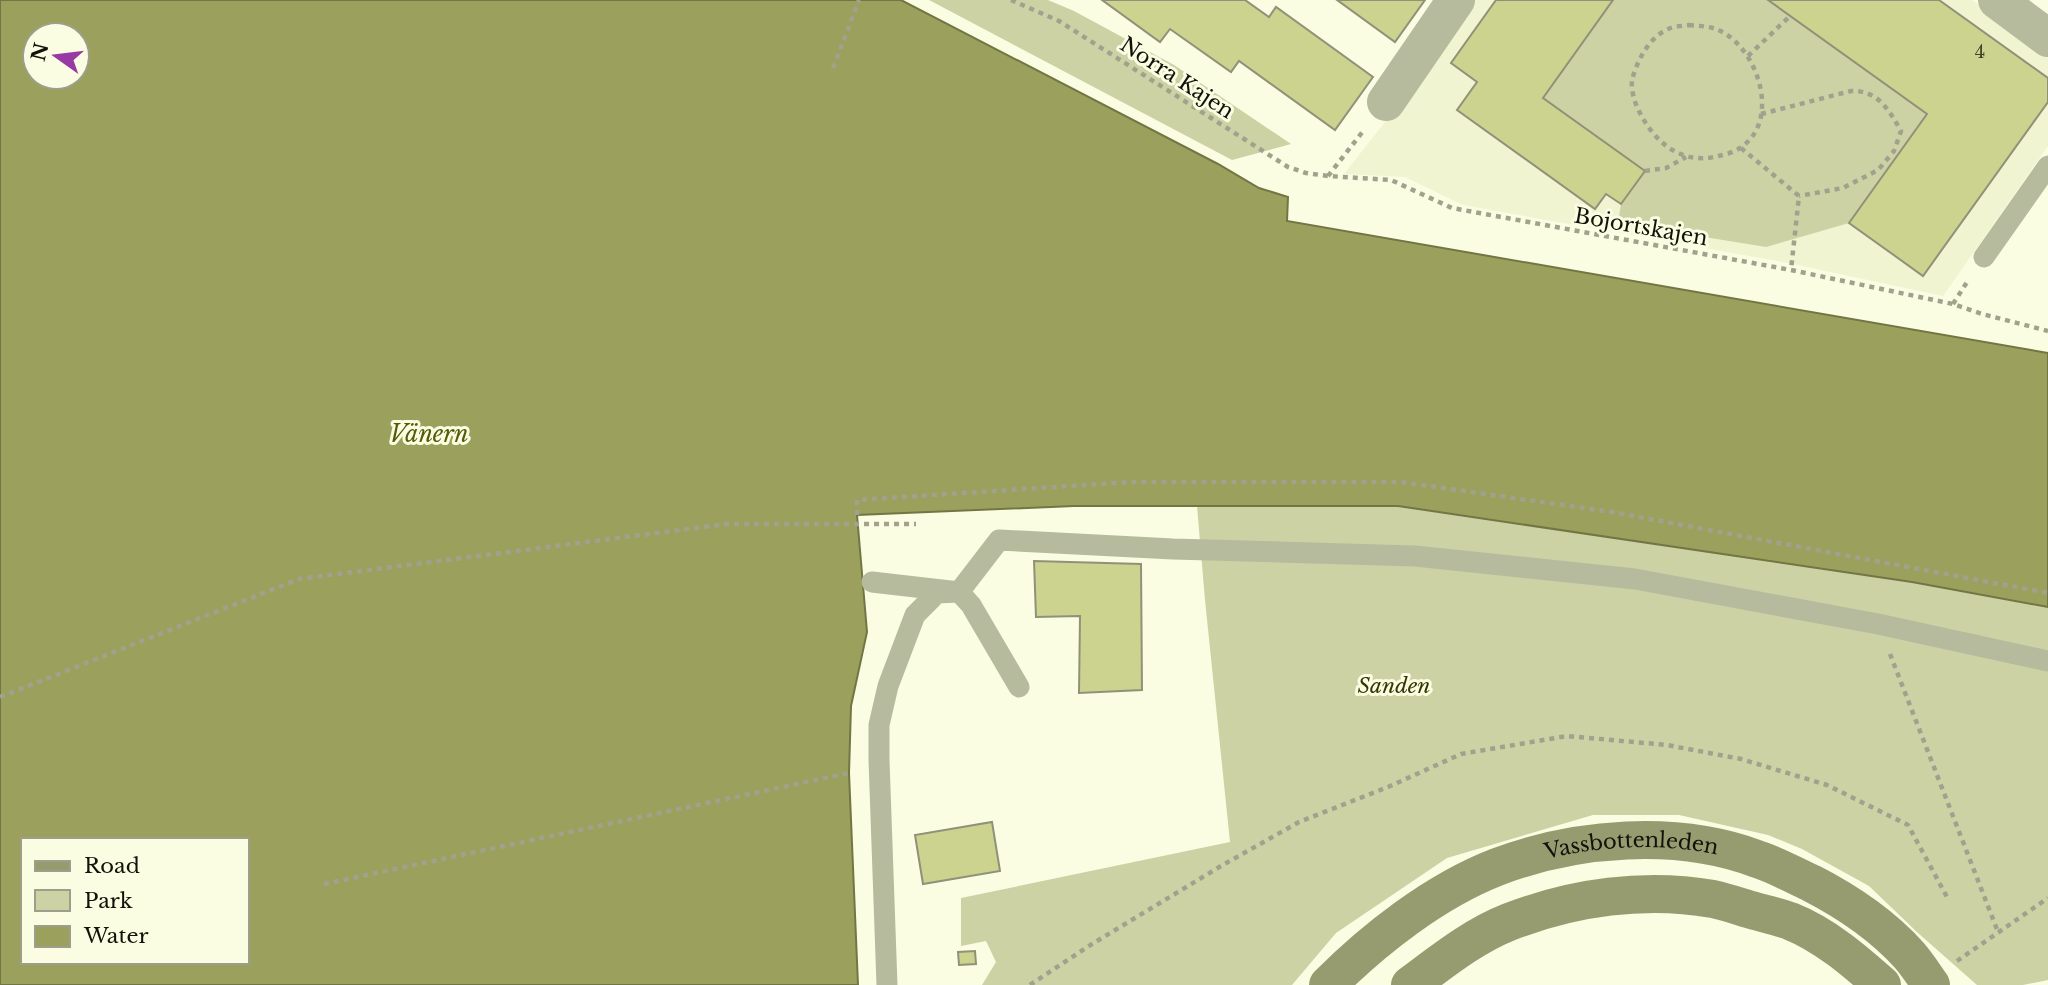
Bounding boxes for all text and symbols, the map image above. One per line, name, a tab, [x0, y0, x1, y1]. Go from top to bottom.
north arrow	[21, 21, 91, 91]
street label: Norra Kajen	[1115, 32, 1239, 124]
text: N	[27, 40, 53, 63]
house number: 4	[1975, 41, 1985, 63]
street label: Bojortskajen	[1572, 202, 1710, 252]
water label: Vänern	[390, 420, 468, 448]
park label: Sanden	[1358, 673, 1430, 699]
street label: Vassbottenleden	[1541, 827, 1721, 865]
legend	[21, 838, 248, 964]
text: Road	[84, 853, 140, 879]
text: Park	[84, 888, 133, 914]
text: Water	[83, 923, 148, 949]

